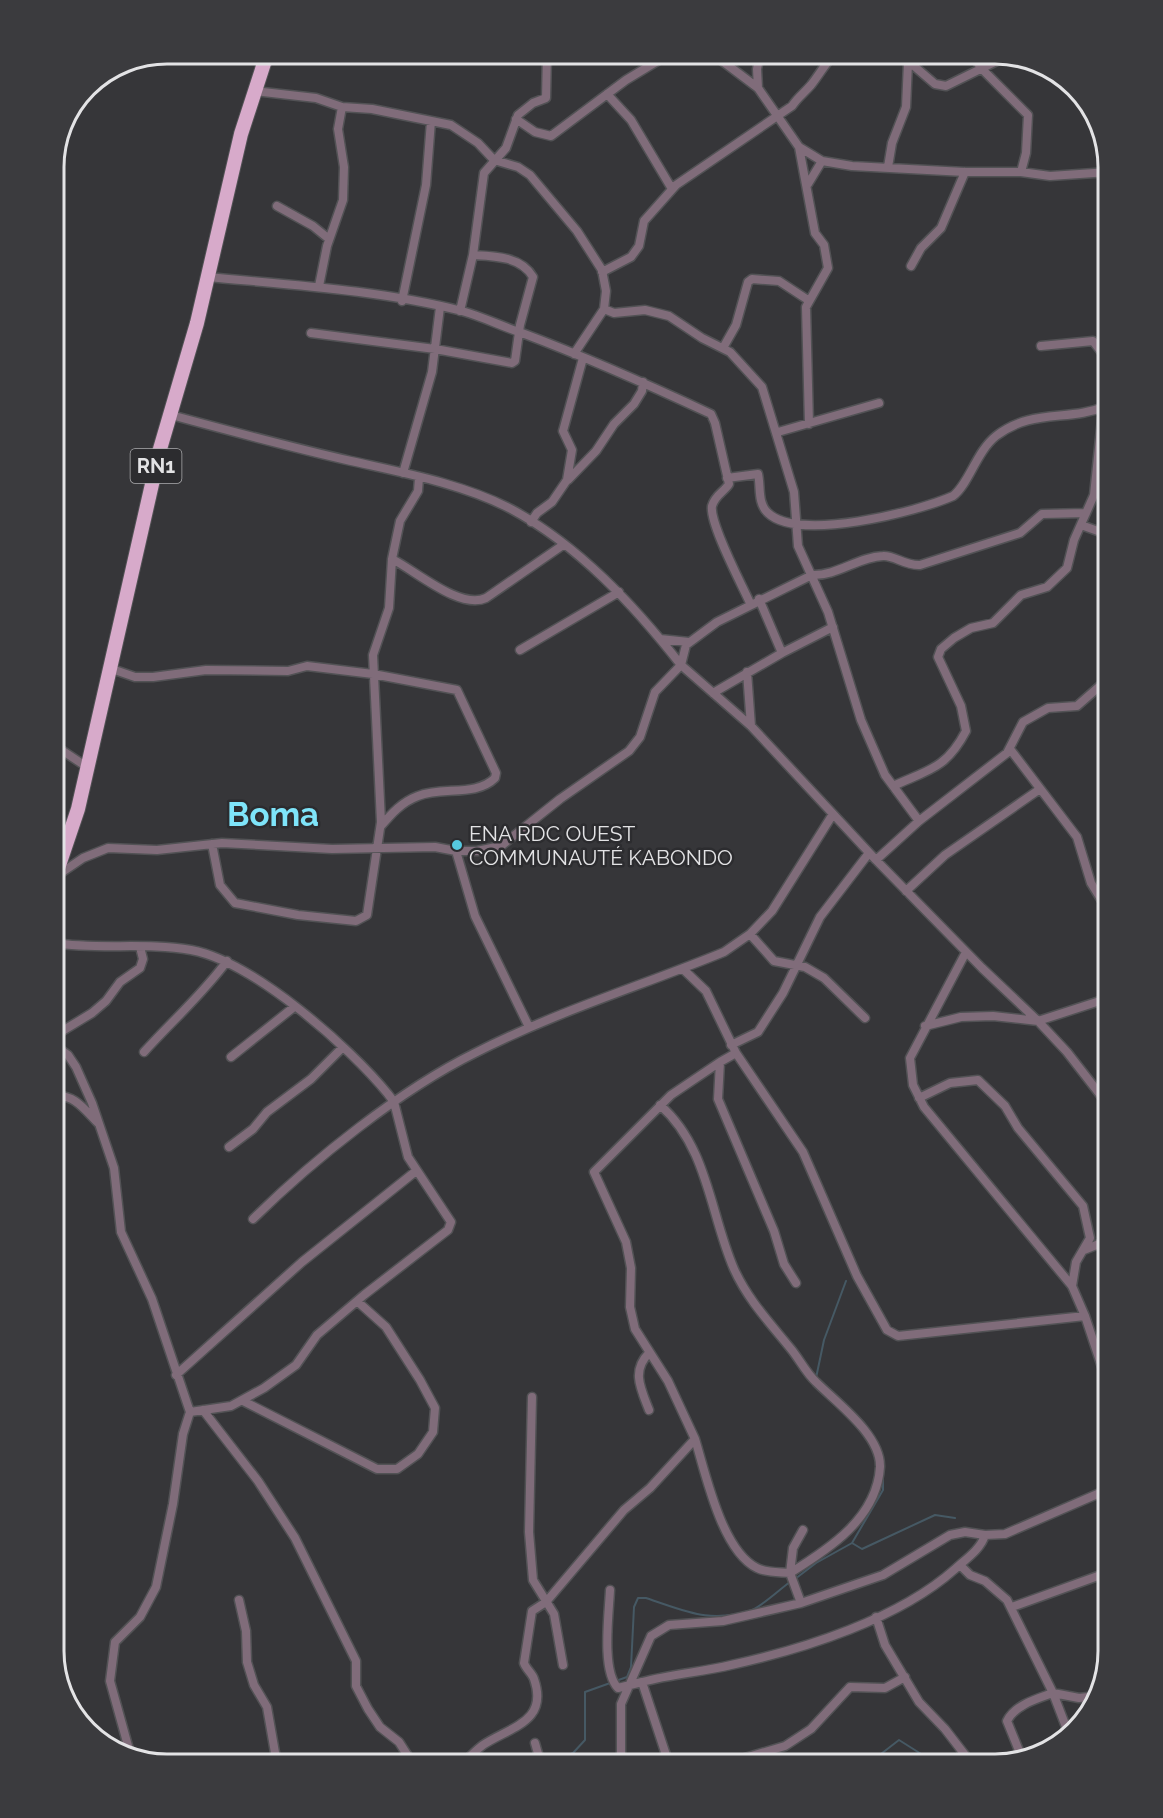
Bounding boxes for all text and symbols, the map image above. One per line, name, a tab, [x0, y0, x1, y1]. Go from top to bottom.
road number: RN1	[130, 449, 182, 483]
district label: Boma	[227, 795, 319, 834]
place label: ENA RDC OUEST COMMUNAUTÉ KABONDO	[469, 821, 733, 870]
marker: ENA RDC OUEST COMMUNAUTÉ KABONDO	[450, 838, 464, 852]

